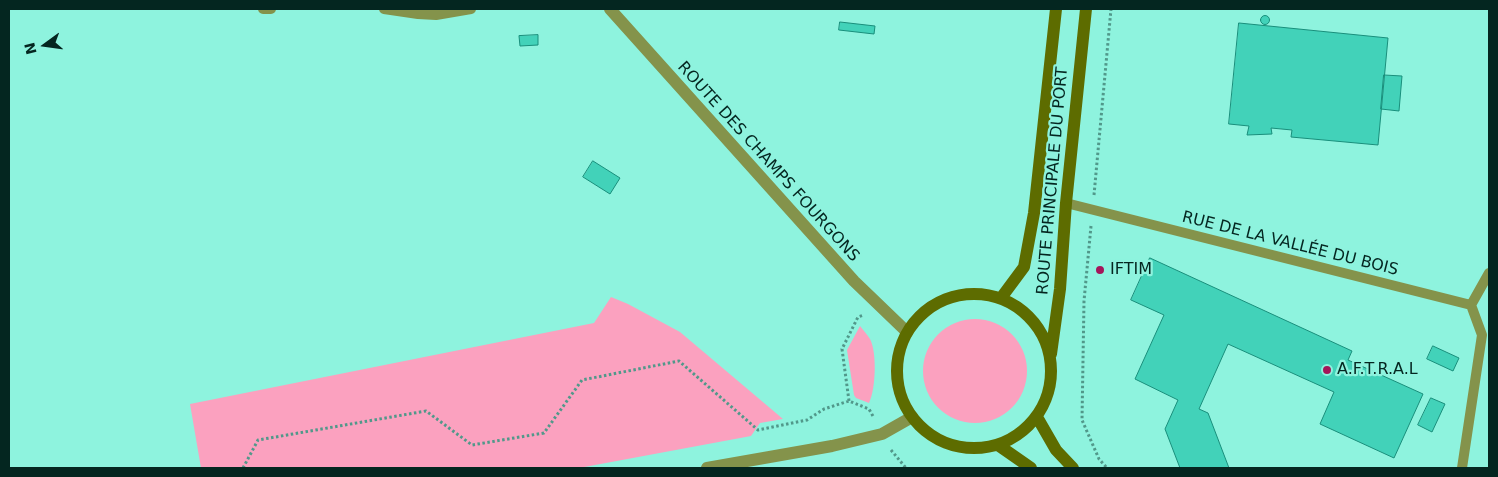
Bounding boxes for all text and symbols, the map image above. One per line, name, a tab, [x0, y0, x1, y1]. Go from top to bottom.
north arrow	[20, 20, 70, 70]
text: N	[21, 41, 40, 56]
street label: ROUTE DES CHAMPS FOURGONS	[673, 58, 863, 266]
street label: ROUTE PRINCIPALE DU PORT	[1033, 66, 1073, 296]
street label: RUE DE LA VALLÉE DU BOIS	[1180, 208, 1400, 280]
place label: IFTIM	[1110, 260, 1152, 280]
marker: IFTIM	[1094, 264, 1106, 276]
place label: A.F.T.R.A.L	[1337, 360, 1418, 380]
marker: A.F.T.R.A.L	[1321, 364, 1333, 376]

